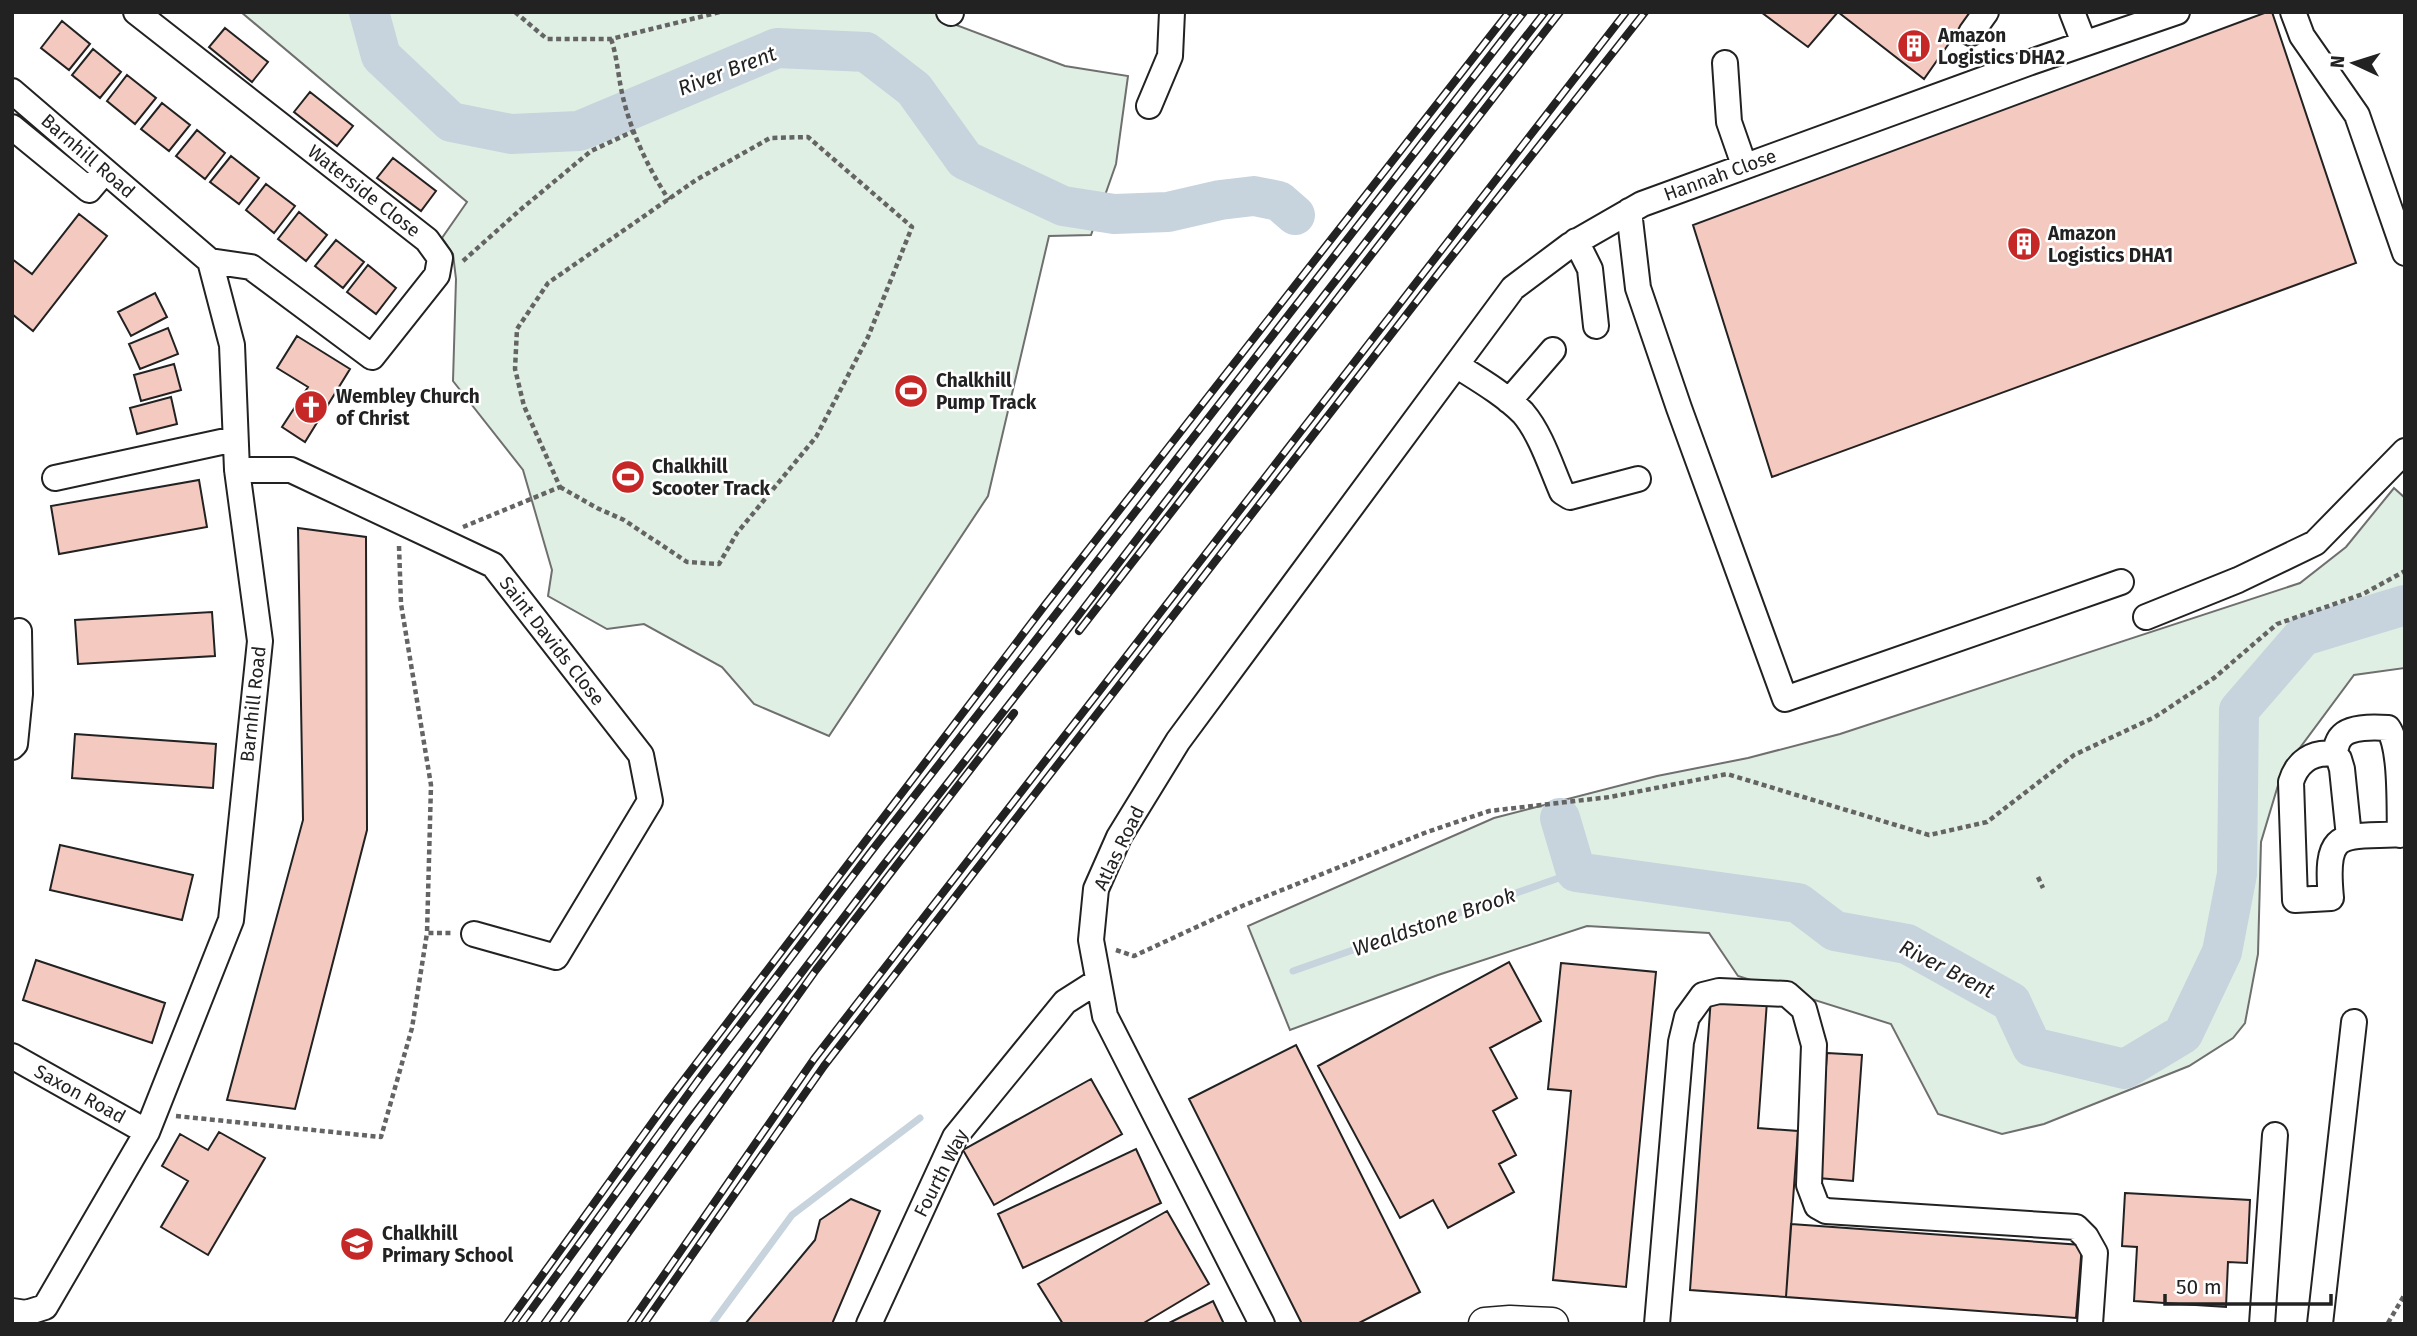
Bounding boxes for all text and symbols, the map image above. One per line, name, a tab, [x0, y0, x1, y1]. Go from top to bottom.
place label: Amazon Logistics DHA2	[1937, 24, 2065, 69]
building icon: Amazon Logistics DHA2	[1895, 27, 1933, 65]
north arrow	[2319, 28, 2389, 98]
water label: River Brent	[674, 40, 780, 102]
text: N	[2326, 55, 2349, 69]
street label: Barnhill Road	[36, 109, 140, 203]
street label: Waterside Close	[303, 140, 425, 242]
street label: Hannah Close	[1660, 144, 1780, 206]
place label: Amazon Logistics DHA1	[2047, 222, 2173, 267]
building icon: Amazon Logistics DHA1	[2005, 225, 2043, 263]
place label: Chalkhill Pump Track	[936, 369, 1037, 414]
sports icon: Chalkhill Pump Track	[892, 372, 930, 410]
place label: Wembley Church of Christ	[336, 385, 480, 430]
church icon: Wembley Church of Christ	[292, 388, 330, 426]
place label: Chalkhill Scooter Track	[652, 455, 771, 500]
sports icon: Chalkhill Scooter Track	[609, 458, 647, 496]
street label: Saint Davids Close	[494, 572, 610, 710]
street label: Barnhill Road	[235, 645, 271, 763]
street label: Atlas Road	[1089, 802, 1149, 894]
water label: Wealdstone Brook	[1349, 882, 1519, 962]
water label: River Brent	[1895, 934, 1999, 1004]
street label: Saxon Road	[30, 1060, 130, 1128]
street label: Fourth Way	[909, 1125, 973, 1221]
place label: Chalkhill Primary School	[382, 1222, 514, 1267]
school or university icon: Chalkhill Primary School	[338, 1225, 376, 1263]
scale bar	[2165, 1262, 2331, 1306]
text: 50 m	[2176, 1274, 2222, 1300]

